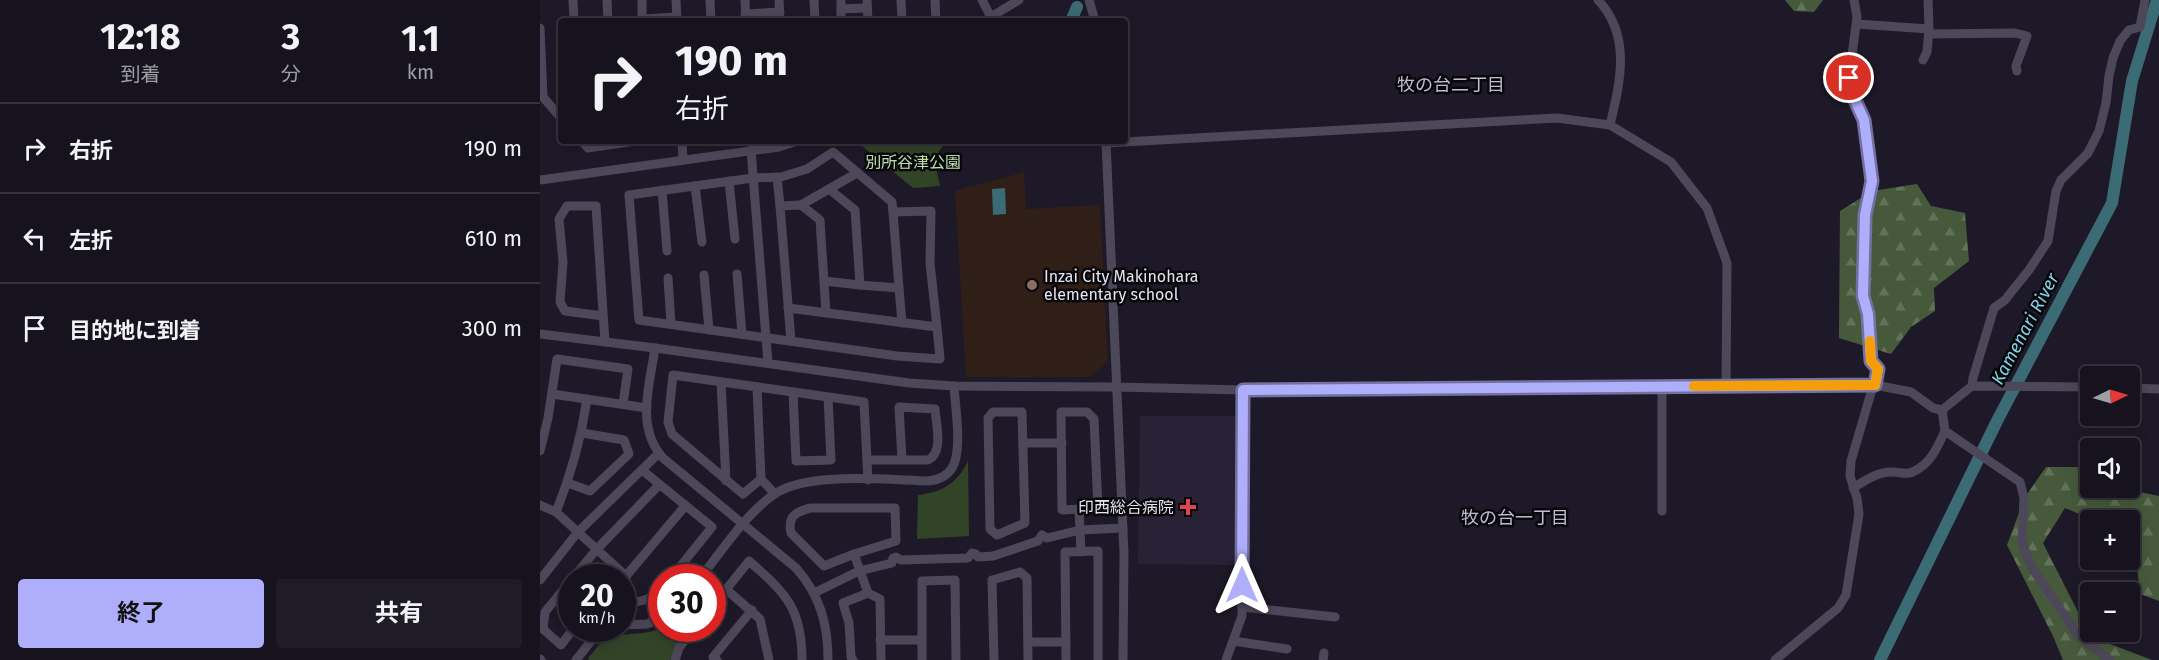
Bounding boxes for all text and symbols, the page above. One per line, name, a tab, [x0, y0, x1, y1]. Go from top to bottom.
text: 12:18	[100, 15, 181, 59]
text: 3	[282, 15, 300, 59]
text: 1.1	[401, 17, 440, 61]
text: 190 m	[675, 36, 788, 86]
icon: right	[576, 42, 654, 120]
pin	[1823, 52, 1874, 103]
text: km	[407, 60, 434, 84]
icon: arrive	[1832, 61, 1865, 94]
text: 到着	[120, 62, 160, 86]
text: 分	[281, 62, 301, 86]
district label: 牧の台二丁目	[1397, 74, 1505, 96]
text: 右折	[675, 93, 729, 125]
icon: right	[18, 132, 51, 165]
text: 190 m	[464, 135, 522, 162]
text: 右折	[69, 137, 113, 164]
park label: 別所谷津公園	[865, 153, 961, 172]
icon: left	[18, 222, 51, 255]
text: 610 m	[465, 225, 522, 252]
text: 左折	[69, 227, 113, 254]
place label: Inzai City Makinohara elementary school	[1044, 267, 1199, 304]
water label: Kamenari River	[1986, 269, 2064, 388]
marker: Inzai City Makinohara elementary school	[1025, 278, 1039, 292]
icon: arrive	[18, 312, 51, 345]
text: 300 m	[462, 315, 522, 342]
text: 目的地に到着	[69, 317, 201, 344]
north arrow	[2080, 366, 2140, 426]
map controls	[2080, 366, 2140, 642]
button: sound	[2080, 438, 2140, 498]
place label: 印西総合病院	[1078, 498, 1174, 517]
marker: 印西総合病院	[1179, 498, 1197, 516]
district label: 牧の台一丁目	[1461, 507, 1569, 529]
button: +	[2080, 510, 2140, 570]
position arrow	[1210, 553, 1274, 617]
speed limit sign: 30	[648, 564, 726, 642]
text: 20	[580, 578, 614, 614]
button: 終了	[18, 579, 264, 648]
button: 共有	[276, 579, 522, 648]
button: −	[2080, 582, 2140, 642]
text: km/h	[578, 609, 616, 627]

